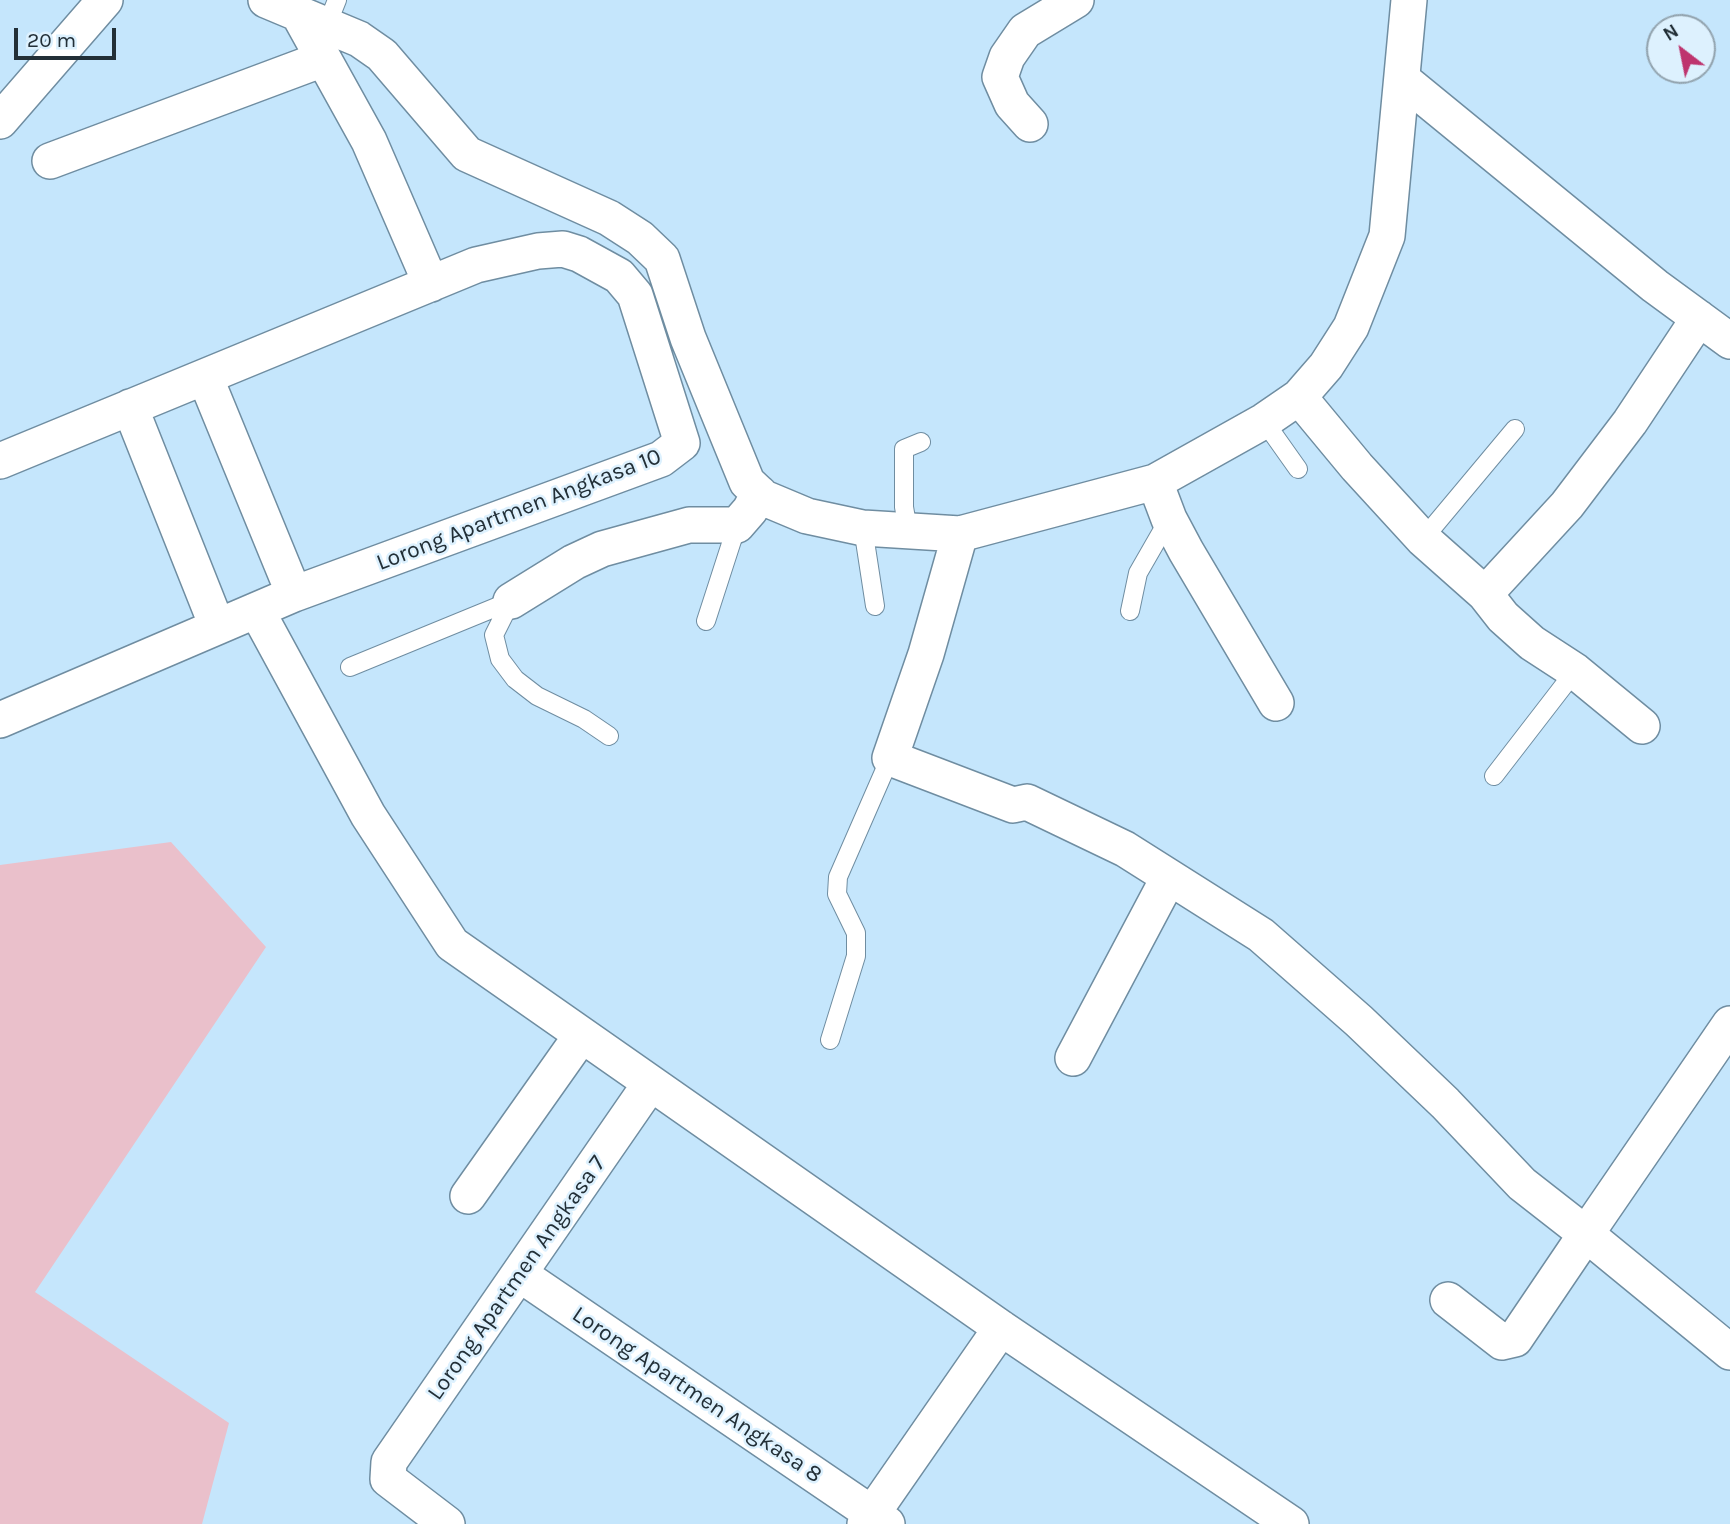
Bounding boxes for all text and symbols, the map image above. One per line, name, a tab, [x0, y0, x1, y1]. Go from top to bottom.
scale bar	[18, 14, 119, 58]
north arrow	[1646, 14, 1716, 84]
text: N	[1659, 20, 1683, 46]
text: 20 m	[27, 28, 76, 52]
street label: Lorong Apartmen Angkasa 10	[373, 443, 665, 577]
street label: Lorong Apartmen Angkasa 7	[422, 1150, 612, 1406]
street label: Lorong Apartmen Angkasa 8	[567, 1301, 827, 1489]

